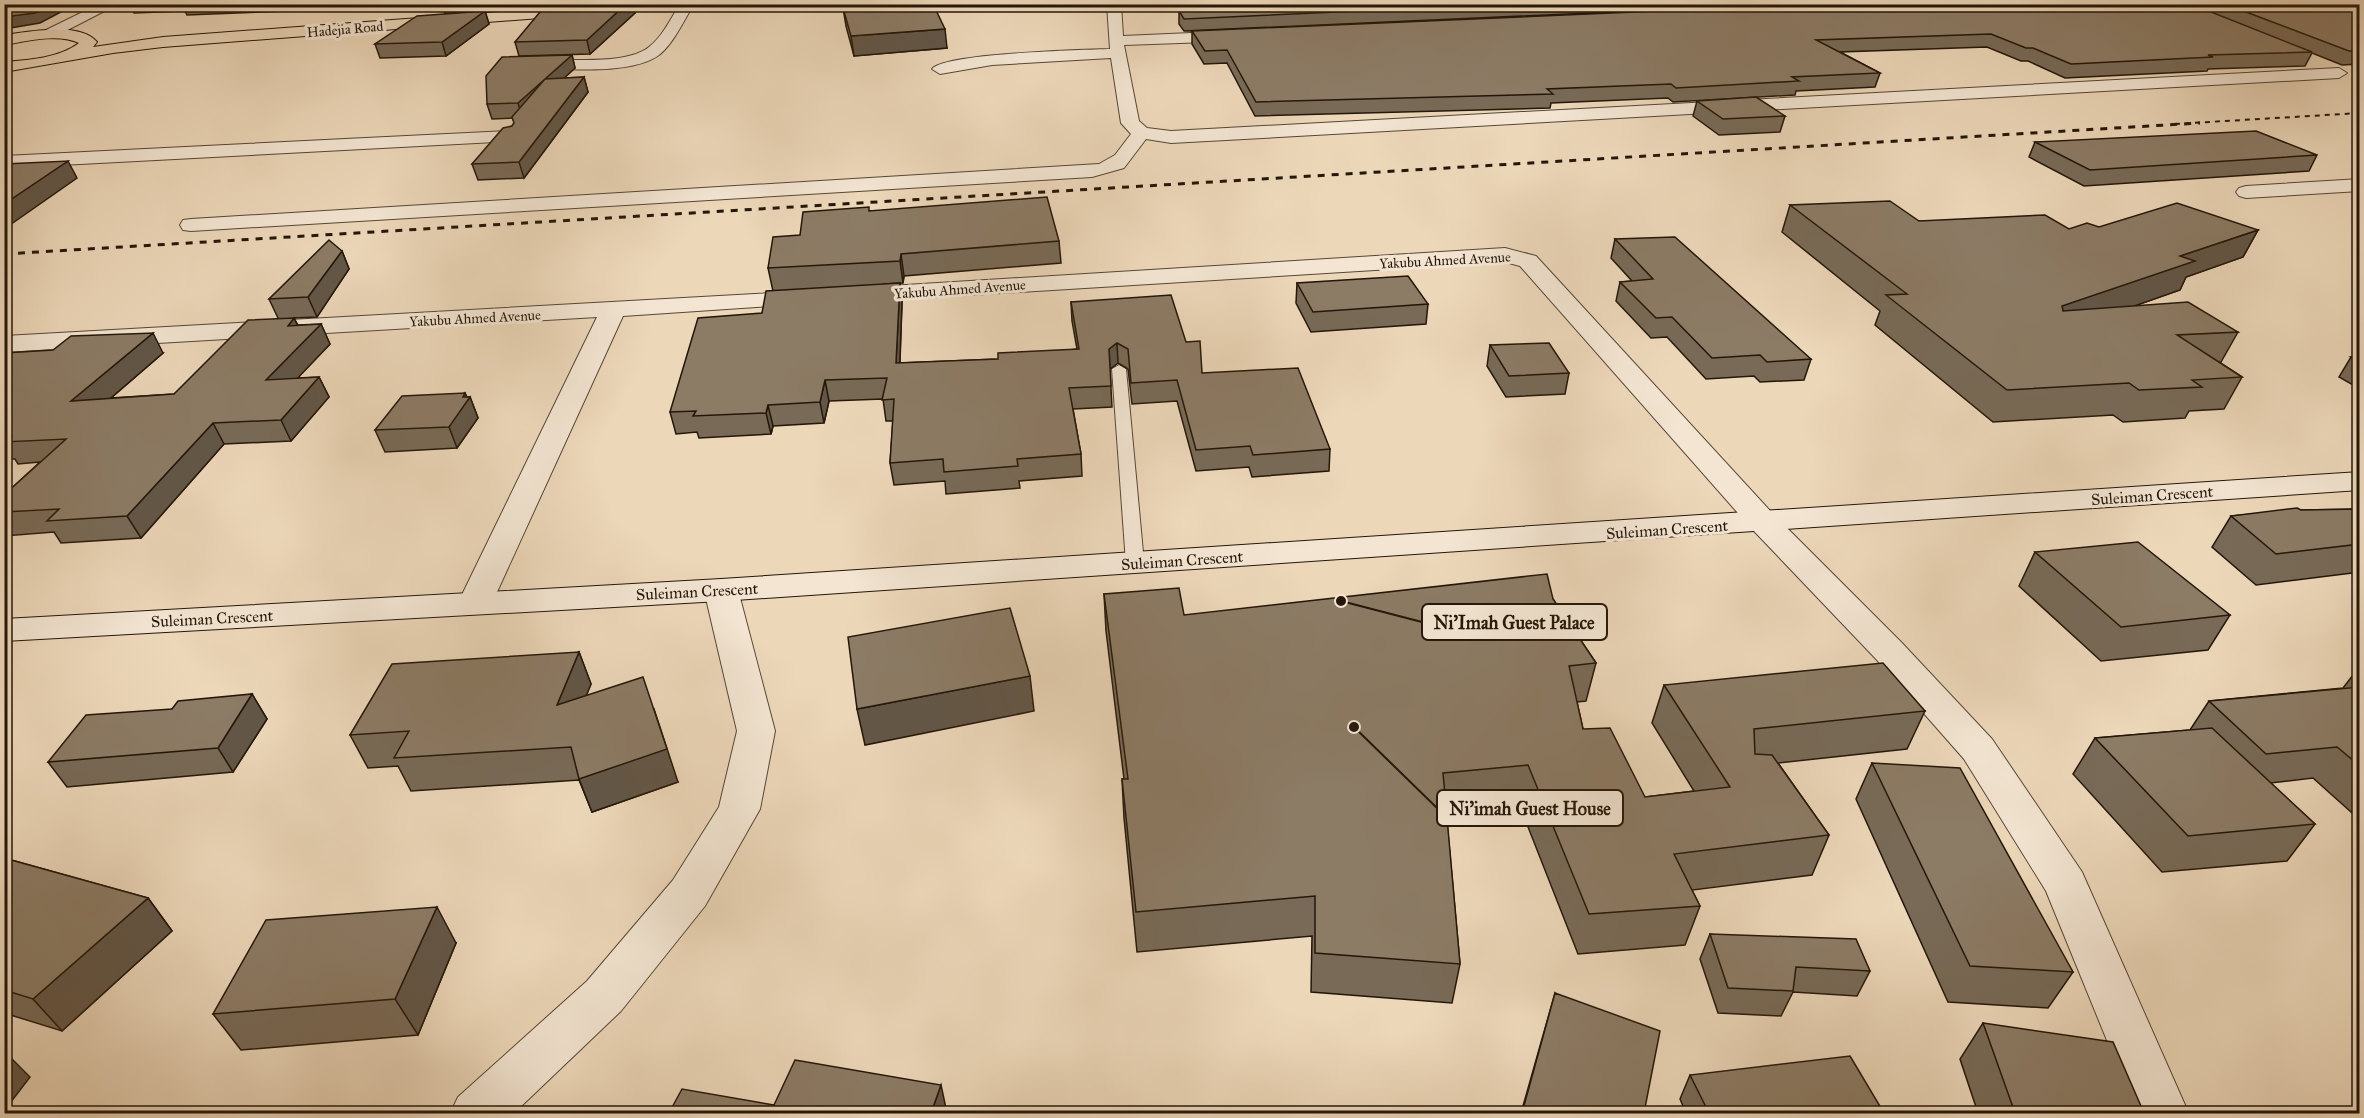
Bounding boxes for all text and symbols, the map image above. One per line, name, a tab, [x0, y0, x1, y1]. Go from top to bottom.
street label: Hadejia Road	[306, 18, 384, 41]
street label: Yakubu Ahmed Avenue	[1379, 249, 1512, 272]
street label: Yakubu Ahmed Avenue	[894, 276, 1027, 303]
street label: Yakubu Ahmed Avenue	[409, 307, 542, 330]
street label: Suleiman Crescent	[2090, 482, 2214, 509]
street label: Suleiman Crescent	[1605, 516, 1729, 543]
street label: Suleiman Crescent	[1120, 547, 1244, 574]
street label: Suleiman Crescent	[635, 579, 759, 604]
callout: Ni'Imah Guest Palace	[1422, 604, 1607, 640]
street label: Suleiman Crescent	[150, 606, 274, 631]
text: Ni'Imah Guest Palace	[1433, 612, 1595, 634]
callout: Ni'imah Guest House	[1437, 790, 1623, 826]
text: Ni'imah Guest House	[1449, 798, 1611, 820]

